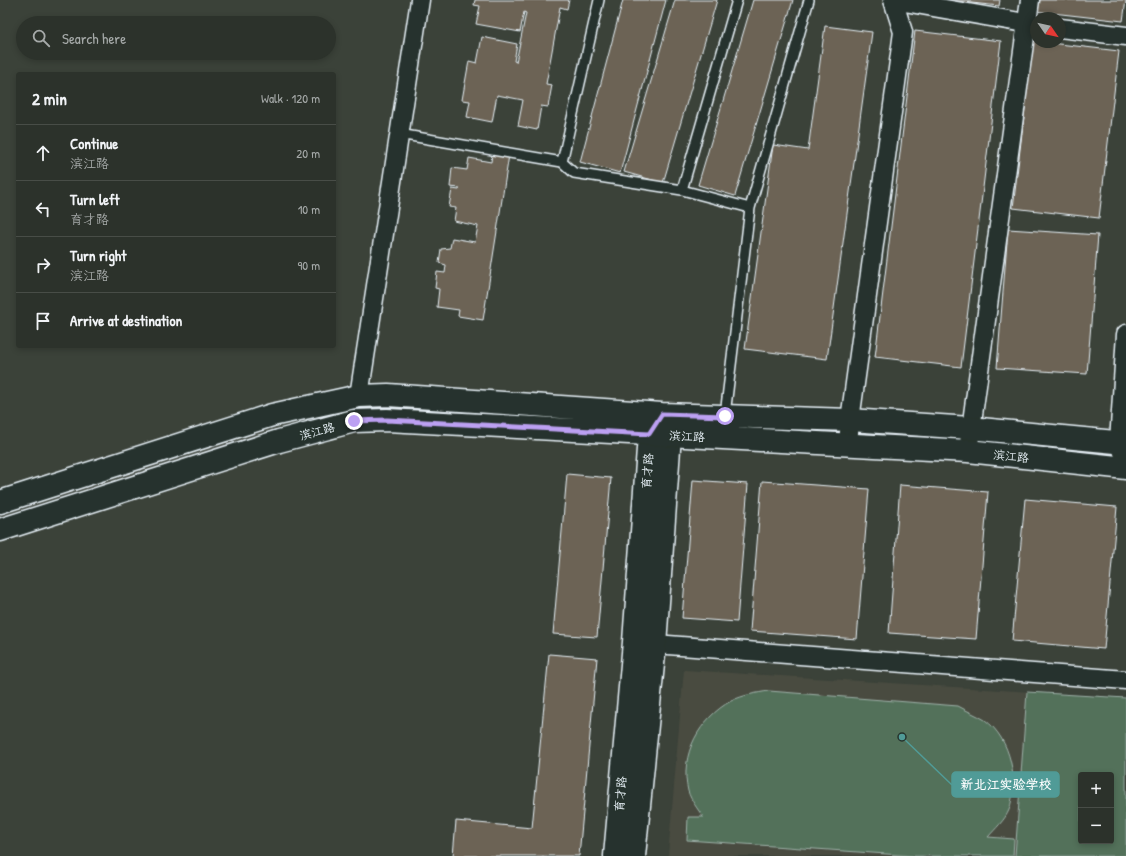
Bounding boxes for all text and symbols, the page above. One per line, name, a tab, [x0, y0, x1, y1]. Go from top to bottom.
north arrow	[1030, 12, 1066, 48]
search box	[16, 16, 336, 60]
icon: search	[30, 27, 52, 49]
text: Search here	[62, 28, 126, 49]
text: 2 min	[32, 87, 67, 110]
text: Walk · 120 m	[261, 89, 320, 107]
text: Continue	[70, 133, 118, 154]
icon: ahead	[32, 142, 54, 164]
text: 20 m	[296, 144, 320, 162]
text: 滨江路	[70, 154, 109, 172]
text: Turn left	[70, 189, 120, 210]
icon: left	[32, 198, 54, 220]
text: 10 m	[298, 200, 320, 218]
text: 育才路	[70, 210, 109, 228]
text: Turn right	[70, 245, 126, 266]
icon: right	[32, 254, 54, 276]
text: 90 m	[298, 256, 320, 274]
text: 滨江路	[70, 266, 109, 284]
icon: arrive	[32, 310, 54, 332]
text: Arrive at destination	[70, 310, 182, 331]
route start	[716, 407, 734, 425]
route end	[345, 412, 363, 430]
street label: 滨江路	[297, 418, 337, 444]
street label: 滨江路	[669, 427, 705, 445]
street label: 滨江路	[992, 446, 1030, 466]
street label: 育才路	[637, 452, 657, 490]
callout: 新北江实验学校	[952, 772, 1059, 797]
map controls	[1078, 772, 1114, 844]
button: +	[1078, 772, 1114, 808]
street label: 育才路	[610, 775, 630, 813]
text: 新北江实验学校	[960, 775, 1052, 793]
button: −	[1078, 808, 1114, 844]

